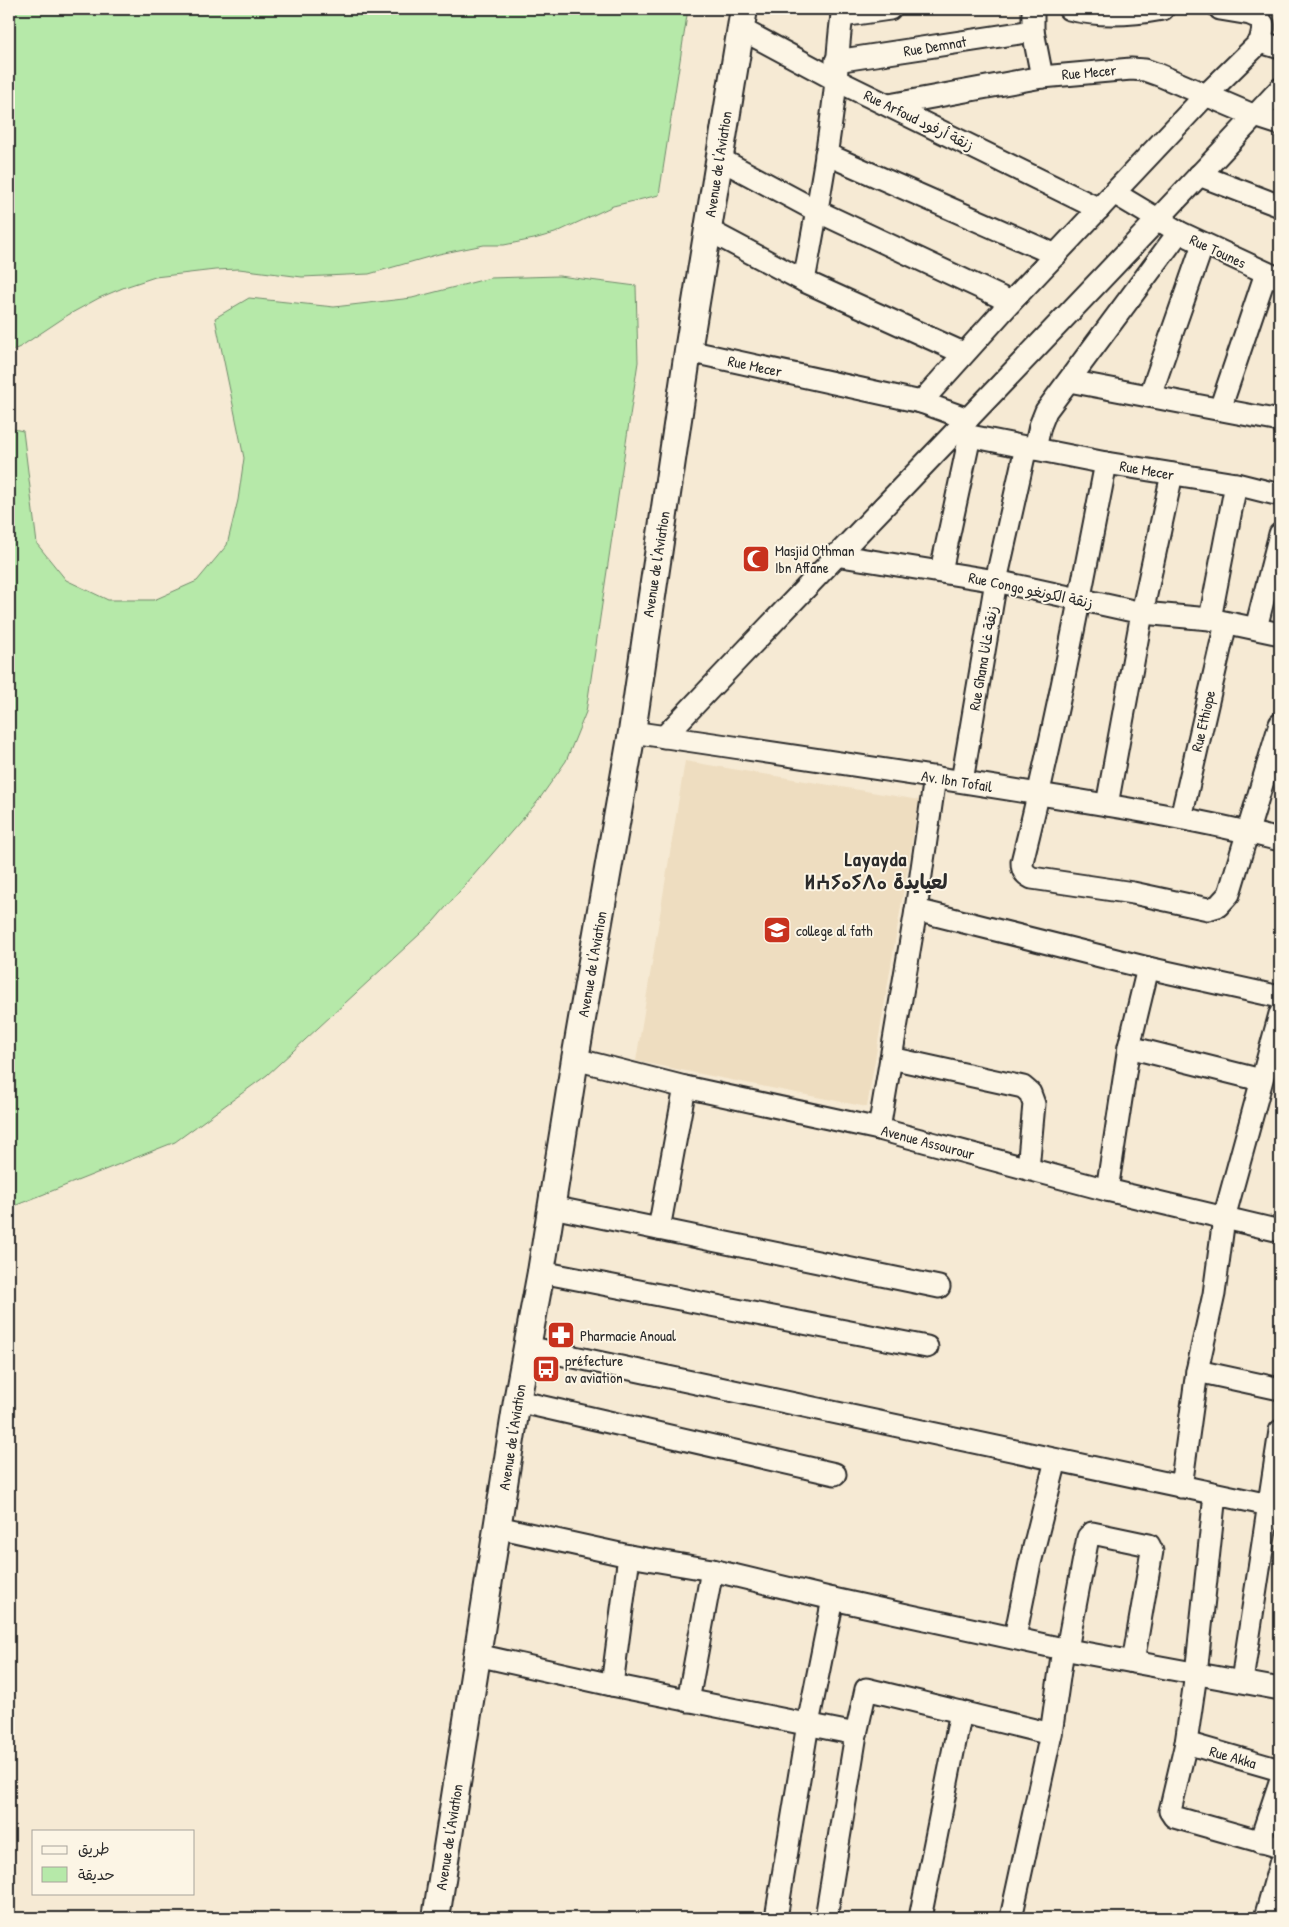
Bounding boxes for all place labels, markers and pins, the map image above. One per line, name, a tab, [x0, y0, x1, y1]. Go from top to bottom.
place label: Masjid Othman Ibn Affane	[775, 540, 855, 578]
mosque icon: Masjid Othman Ibn Affane	[741, 544, 771, 574]
school or university icon: college al fath	[762, 915, 792, 945]
place label: college al fath	[796, 920, 872, 941]
pharmacy icon: Pharmacie Anoual	[546, 1320, 576, 1350]
place label: Pharmacie Anoual	[580, 1325, 676, 1346]
place label: préfecture av aviation	[565, 1350, 623, 1388]
bus stop icon: préfecture av aviation	[531, 1354, 561, 1384]

